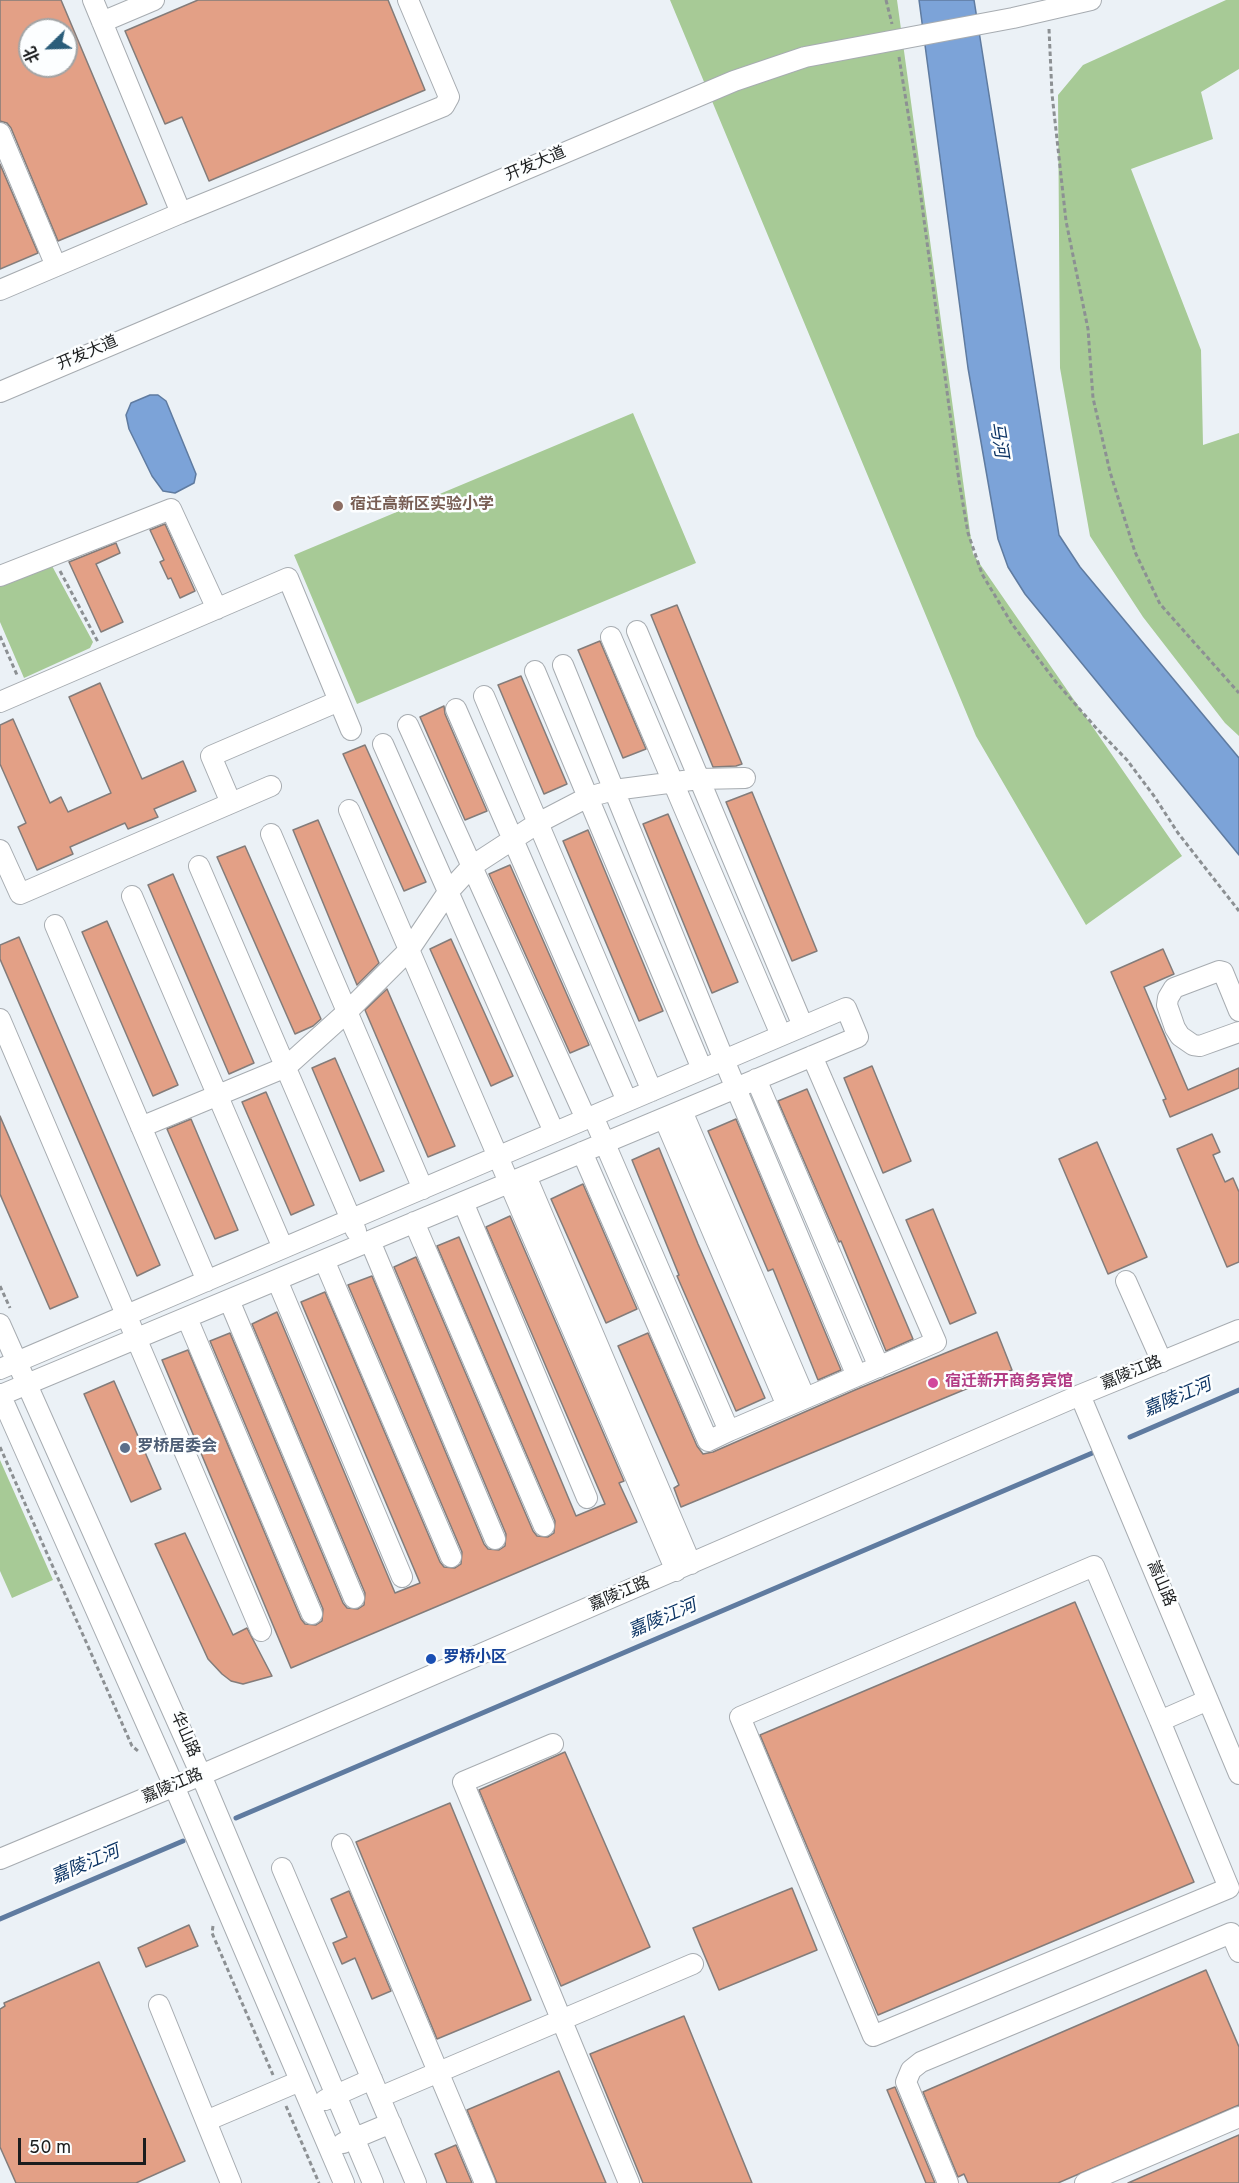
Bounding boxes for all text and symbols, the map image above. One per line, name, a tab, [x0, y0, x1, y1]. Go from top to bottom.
north arrow	[18, 18, 78, 78]
text: 北	[21, 43, 46, 66]
street label: 开发大道	[503, 144, 569, 186]
street label: 开发大道	[55, 333, 121, 375]
water label: 马河	[984, 421, 1010, 459]
place label: 宿迁高新区实验小学	[350, 496, 494, 516]
marker: 宿迁高新区实验小学	[331, 499, 345, 513]
street label: 嘉陵江路	[1099, 1353, 1165, 1395]
place label: 宿迁新开商务宾馆	[945, 1373, 1073, 1393]
water label: 嘉陵江河	[1141, 1375, 1215, 1423]
marker: 宿迁新开商务宾馆	[926, 1376, 940, 1390]
place label: 罗桥居委会	[137, 1438, 217, 1458]
marker: 罗桥居委会	[118, 1441, 132, 1455]
street label: 嵩山路	[1142, 1558, 1178, 1610]
street label: 嘉陵江路	[587, 1574, 653, 1616]
water label: 嘉陵江河	[626, 1596, 700, 1644]
place label: 罗桥小区	[443, 1649, 507, 1669]
marker: 罗桥小区	[424, 1652, 438, 1666]
street label: 华山路	[165, 1709, 203, 1761]
street label: 嘉陵江路	[140, 1766, 206, 1808]
water label: 嘉陵江河	[49, 1842, 123, 1890]
scale bar	[21, 2126, 148, 2164]
text: 50 m	[29, 2137, 71, 2160]

